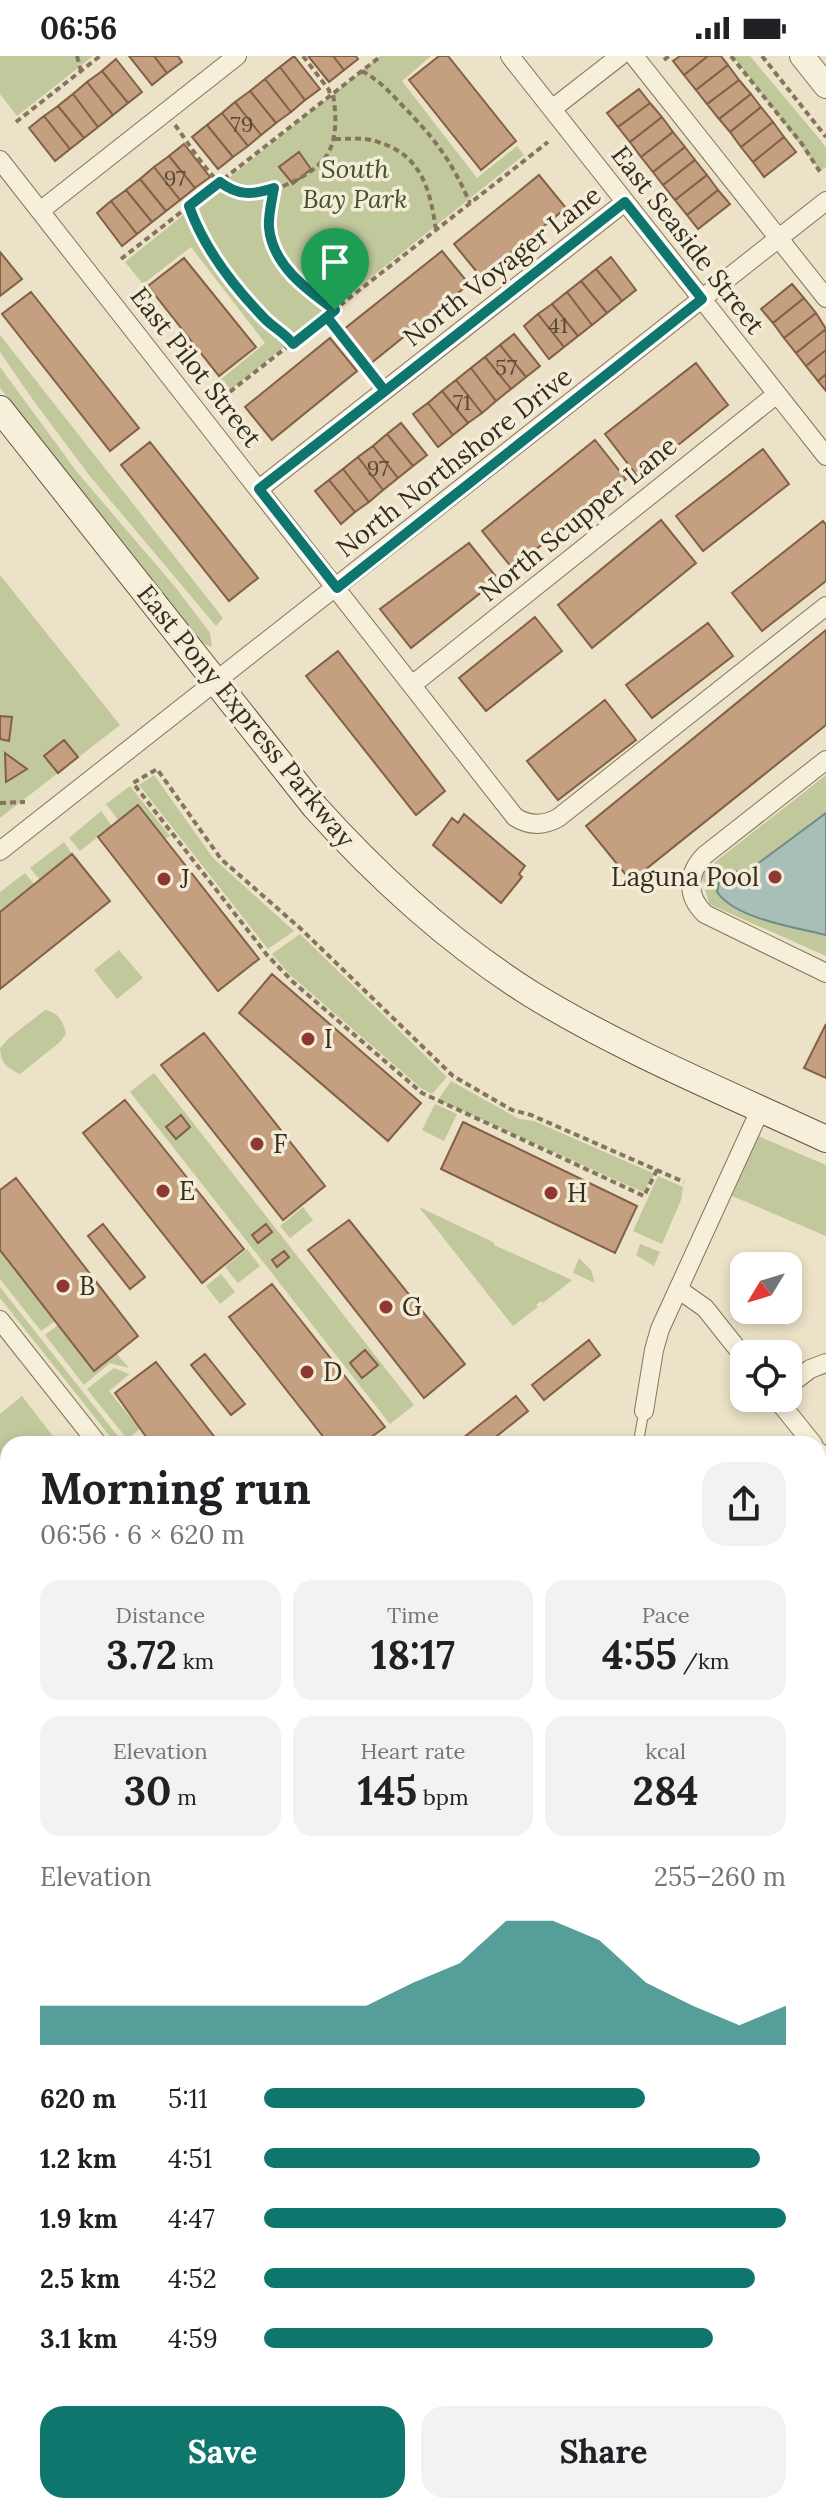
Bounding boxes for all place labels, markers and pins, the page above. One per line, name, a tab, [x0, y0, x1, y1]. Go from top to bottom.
pin	[301, 228, 369, 310]
place label: Laguna Pool	[611, 860, 759, 893]
place label: J	[179, 862, 190, 895]
marker: Laguna Pool	[766, 868, 784, 886]
marker: J	[155, 870, 173, 888]
place label: I	[324, 1022, 333, 1055]
marker: I	[299, 1030, 317, 1048]
place label: F	[273, 1127, 287, 1160]
marker: F	[248, 1135, 266, 1153]
place label: E	[179, 1174, 195, 1207]
place label: H	[567, 1176, 587, 1209]
marker: E	[154, 1182, 172, 1200]
marker: H	[542, 1184, 560, 1202]
place label: B	[79, 1269, 95, 1302]
marker: B	[54, 1277, 72, 1295]
place label: G	[402, 1290, 422, 1323]
marker: G	[377, 1298, 395, 1316]
place label: D	[323, 1355, 342, 1388]
marker: D	[298, 1363, 316, 1381]

